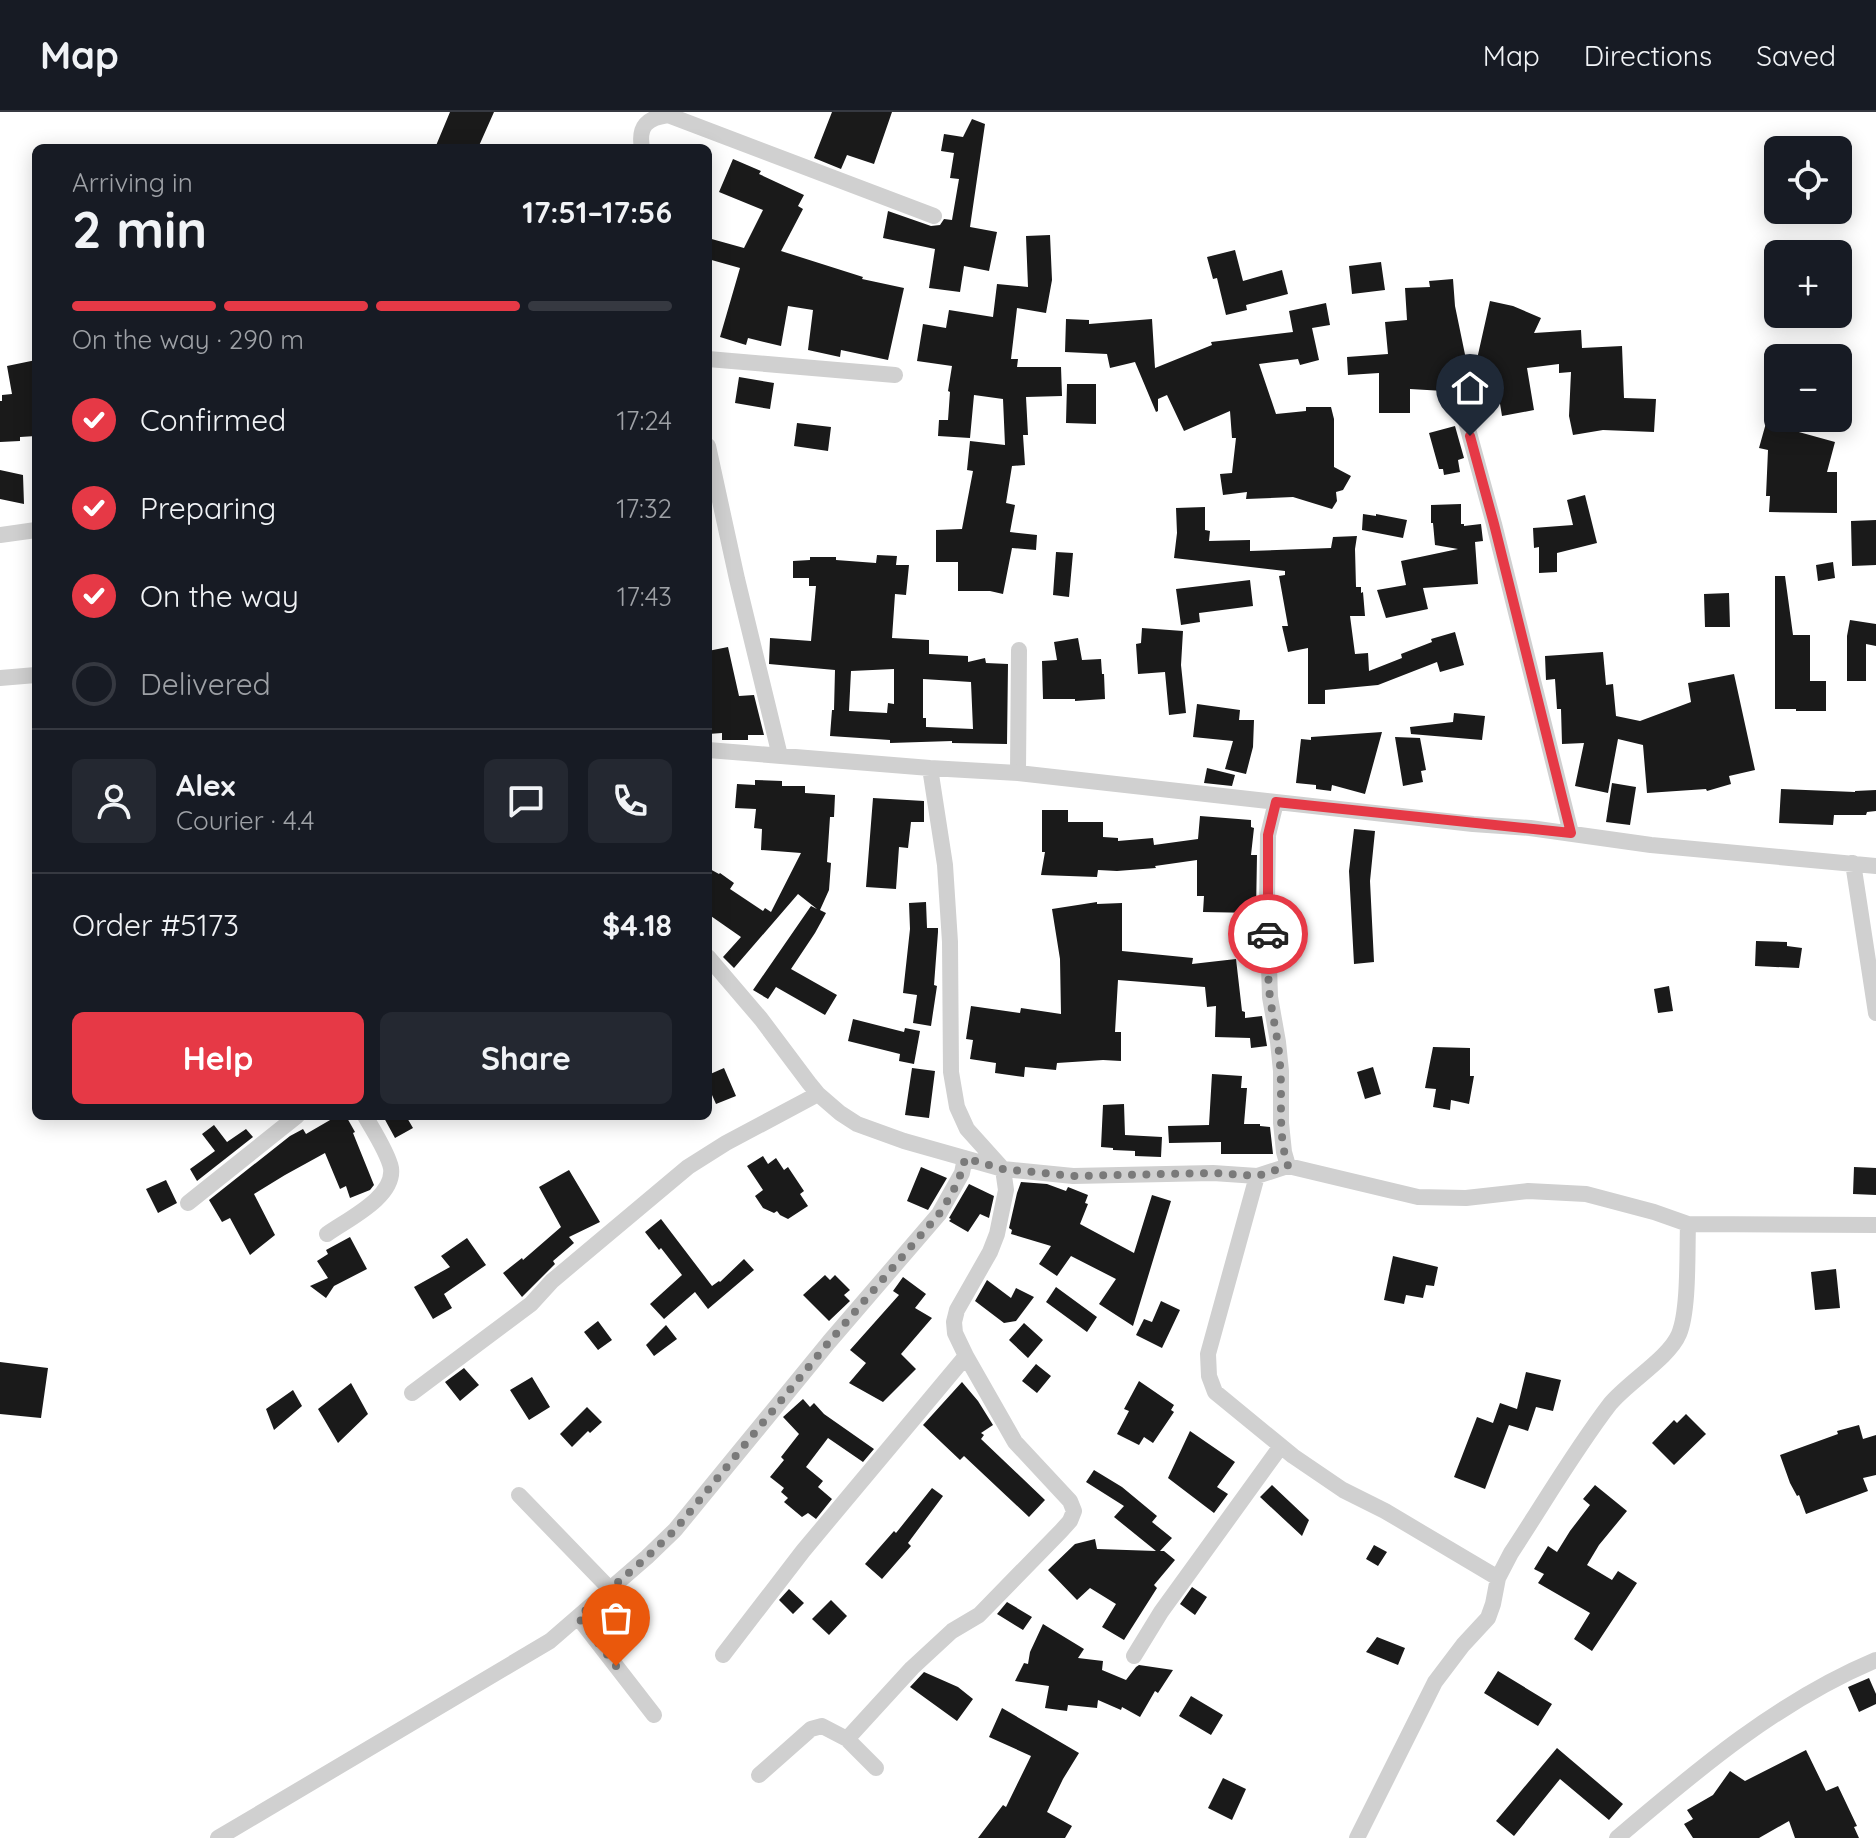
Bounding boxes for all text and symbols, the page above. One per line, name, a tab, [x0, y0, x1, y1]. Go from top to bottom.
text: Map	[40, 31, 119, 79]
text: Map	[1483, 38, 1540, 73]
text: Directions	[1584, 38, 1712, 73]
text: Saved	[1756, 38, 1836, 73]
map controls	[1764, 136, 1852, 432]
button: locate	[1764, 136, 1852, 224]
text: Arriving in	[72, 166, 193, 199]
text: 17:51–17:56	[522, 193, 672, 231]
text: 2 min	[72, 196, 207, 261]
button: +	[1764, 240, 1852, 328]
text: On the way · 290 m	[72, 323, 304, 356]
button: −	[1764, 344, 1852, 432]
pin	[1436, 354, 1504, 436]
icon: home	[1448, 366, 1492, 410]
icon: check	[72, 398, 116, 442]
text: Confirmed	[140, 401, 286, 439]
text: 17:24	[616, 404, 672, 437]
icon: check	[72, 486, 116, 530]
text: Preparing	[140, 489, 276, 527]
text: 17:32	[616, 492, 672, 525]
icon: check	[72, 574, 116, 618]
text: On the way	[140, 577, 299, 615]
text: 17:43	[617, 580, 672, 613]
text: Delivered	[140, 665, 271, 703]
button: person	[72, 759, 156, 843]
button: chat	[484, 759, 568, 843]
button: phone	[588, 759, 672, 843]
text: Alex	[176, 766, 235, 804]
text: Courier · 4.4	[176, 804, 314, 837]
courier	[1228, 894, 1308, 974]
text: Order #5173	[72, 906, 239, 944]
text: $4.18	[602, 906, 672, 944]
icon: car	[1246, 912, 1290, 956]
button: Help	[72, 1012, 364, 1104]
button: Share	[380, 1012, 672, 1104]
pin	[582, 1584, 650, 1666]
icon: bag	[594, 1596, 638, 1640]

